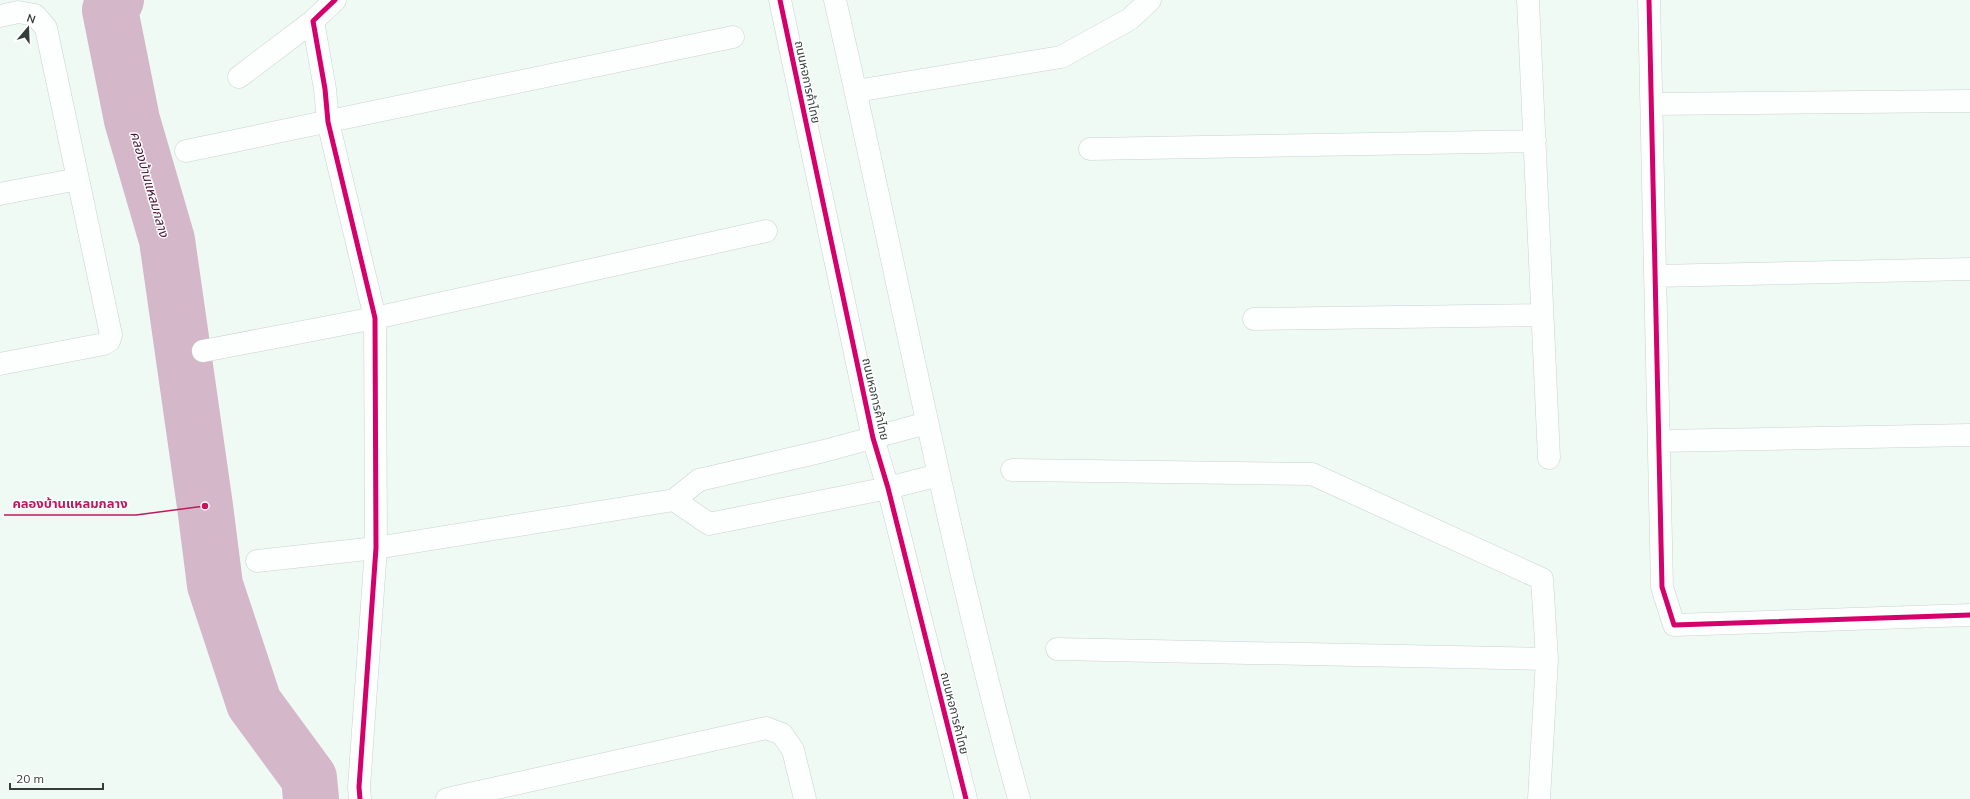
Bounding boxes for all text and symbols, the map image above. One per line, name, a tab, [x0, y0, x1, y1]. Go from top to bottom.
north arrow	[8, 8, 48, 48]
text: N	[25, 11, 37, 27]
street label: ถนนหอการค้าไทย	[792, 39, 824, 125]
water label: คลองบ้านแหลมกลาง	[127, 129, 173, 239]
street label: ถนนหอการค้าไทย	[859, 356, 893, 442]
callout: คลองบ้านแหลมกลาง	[4, 490, 136, 515]
text: คลองบ้านแหลมกลาง	[12, 495, 128, 511]
street label: ถนนหอการค้าไทย	[938, 670, 972, 756]
scale bar	[10, 765, 103, 791]
text: 20 m	[16, 771, 44, 786]

